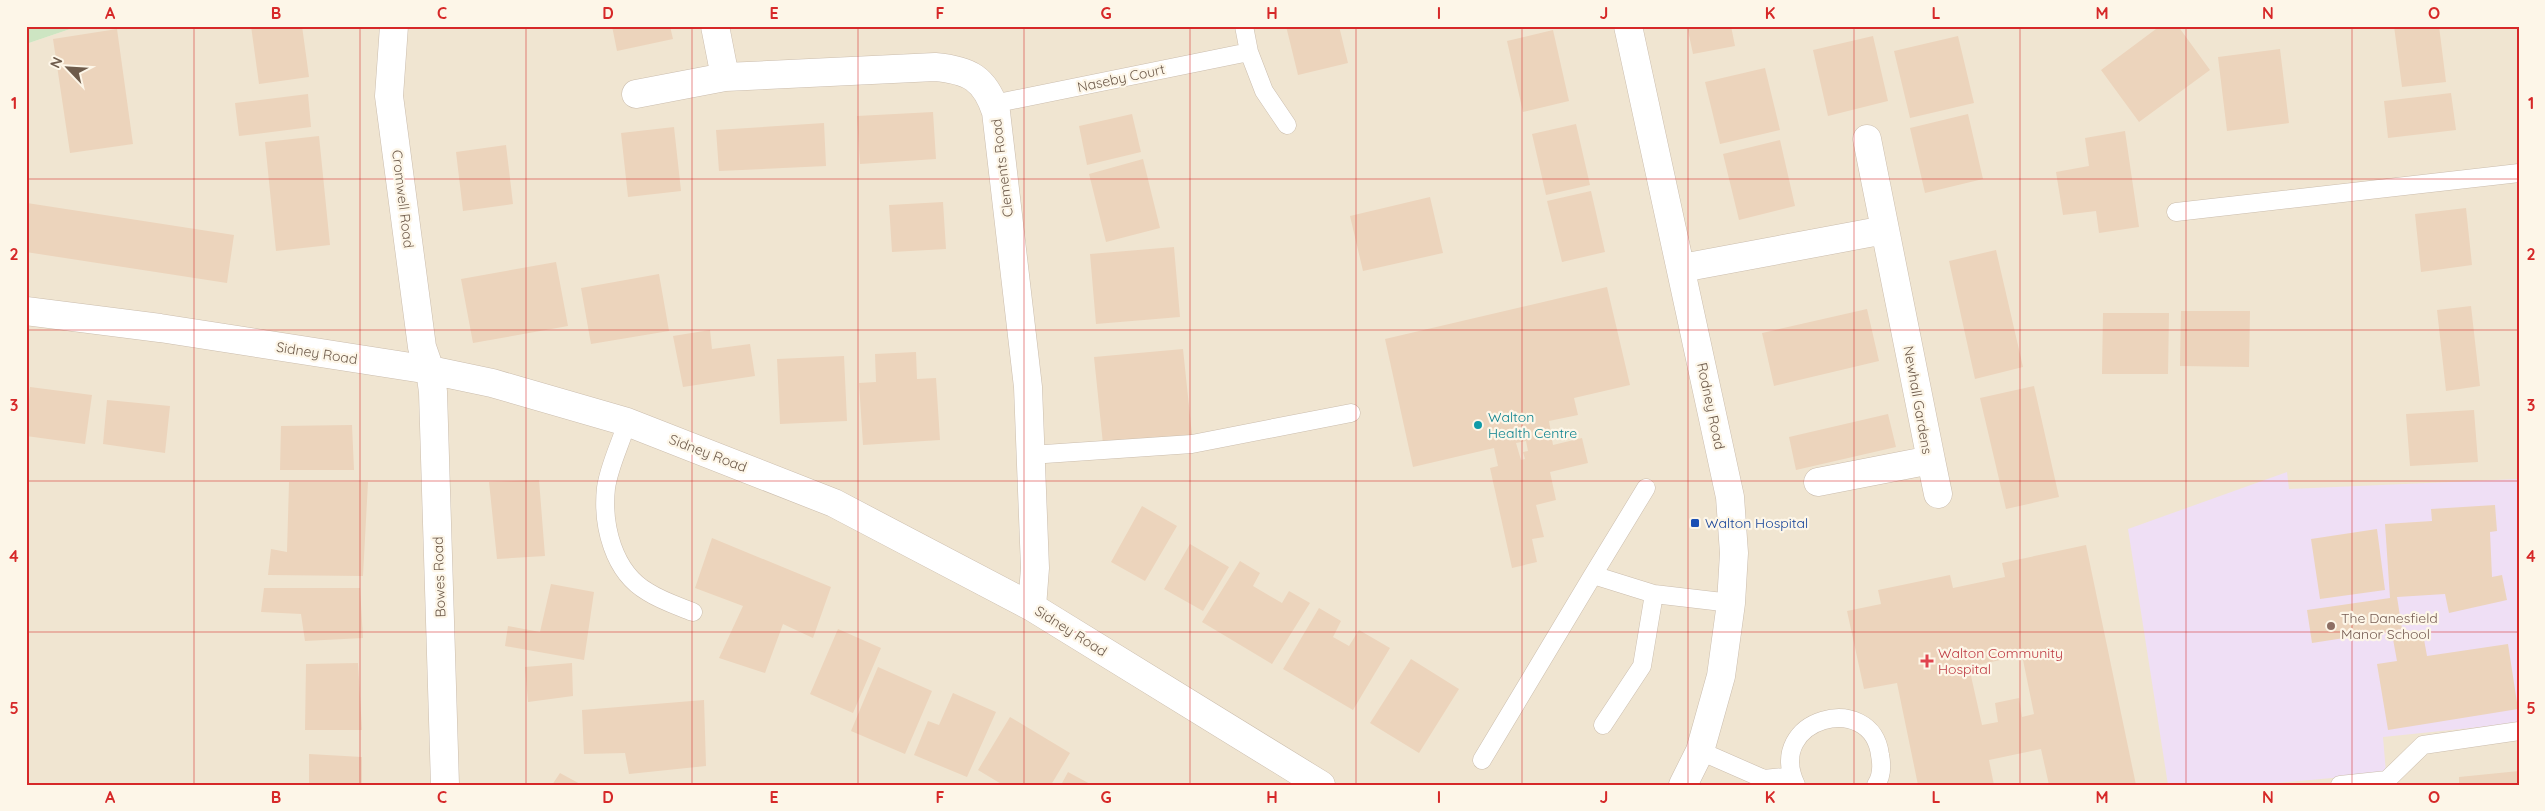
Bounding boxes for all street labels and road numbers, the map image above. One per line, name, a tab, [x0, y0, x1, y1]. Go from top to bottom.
street label: Naseby Court	[1076, 60, 1167, 96]
street label: Clements Road	[987, 118, 1017, 218]
street label: Cromwell Road	[388, 149, 418, 249]
street label: Sidney Road	[275, 338, 359, 368]
street label: Newhall Gardens	[1900, 344, 1936, 456]
street label: Rodney Road	[1693, 361, 1729, 451]
street label: Sidney Road	[667, 430, 749, 476]
street label: Bowes Road	[429, 536, 449, 618]
street label: Sidney Road	[1032, 602, 1110, 660]

